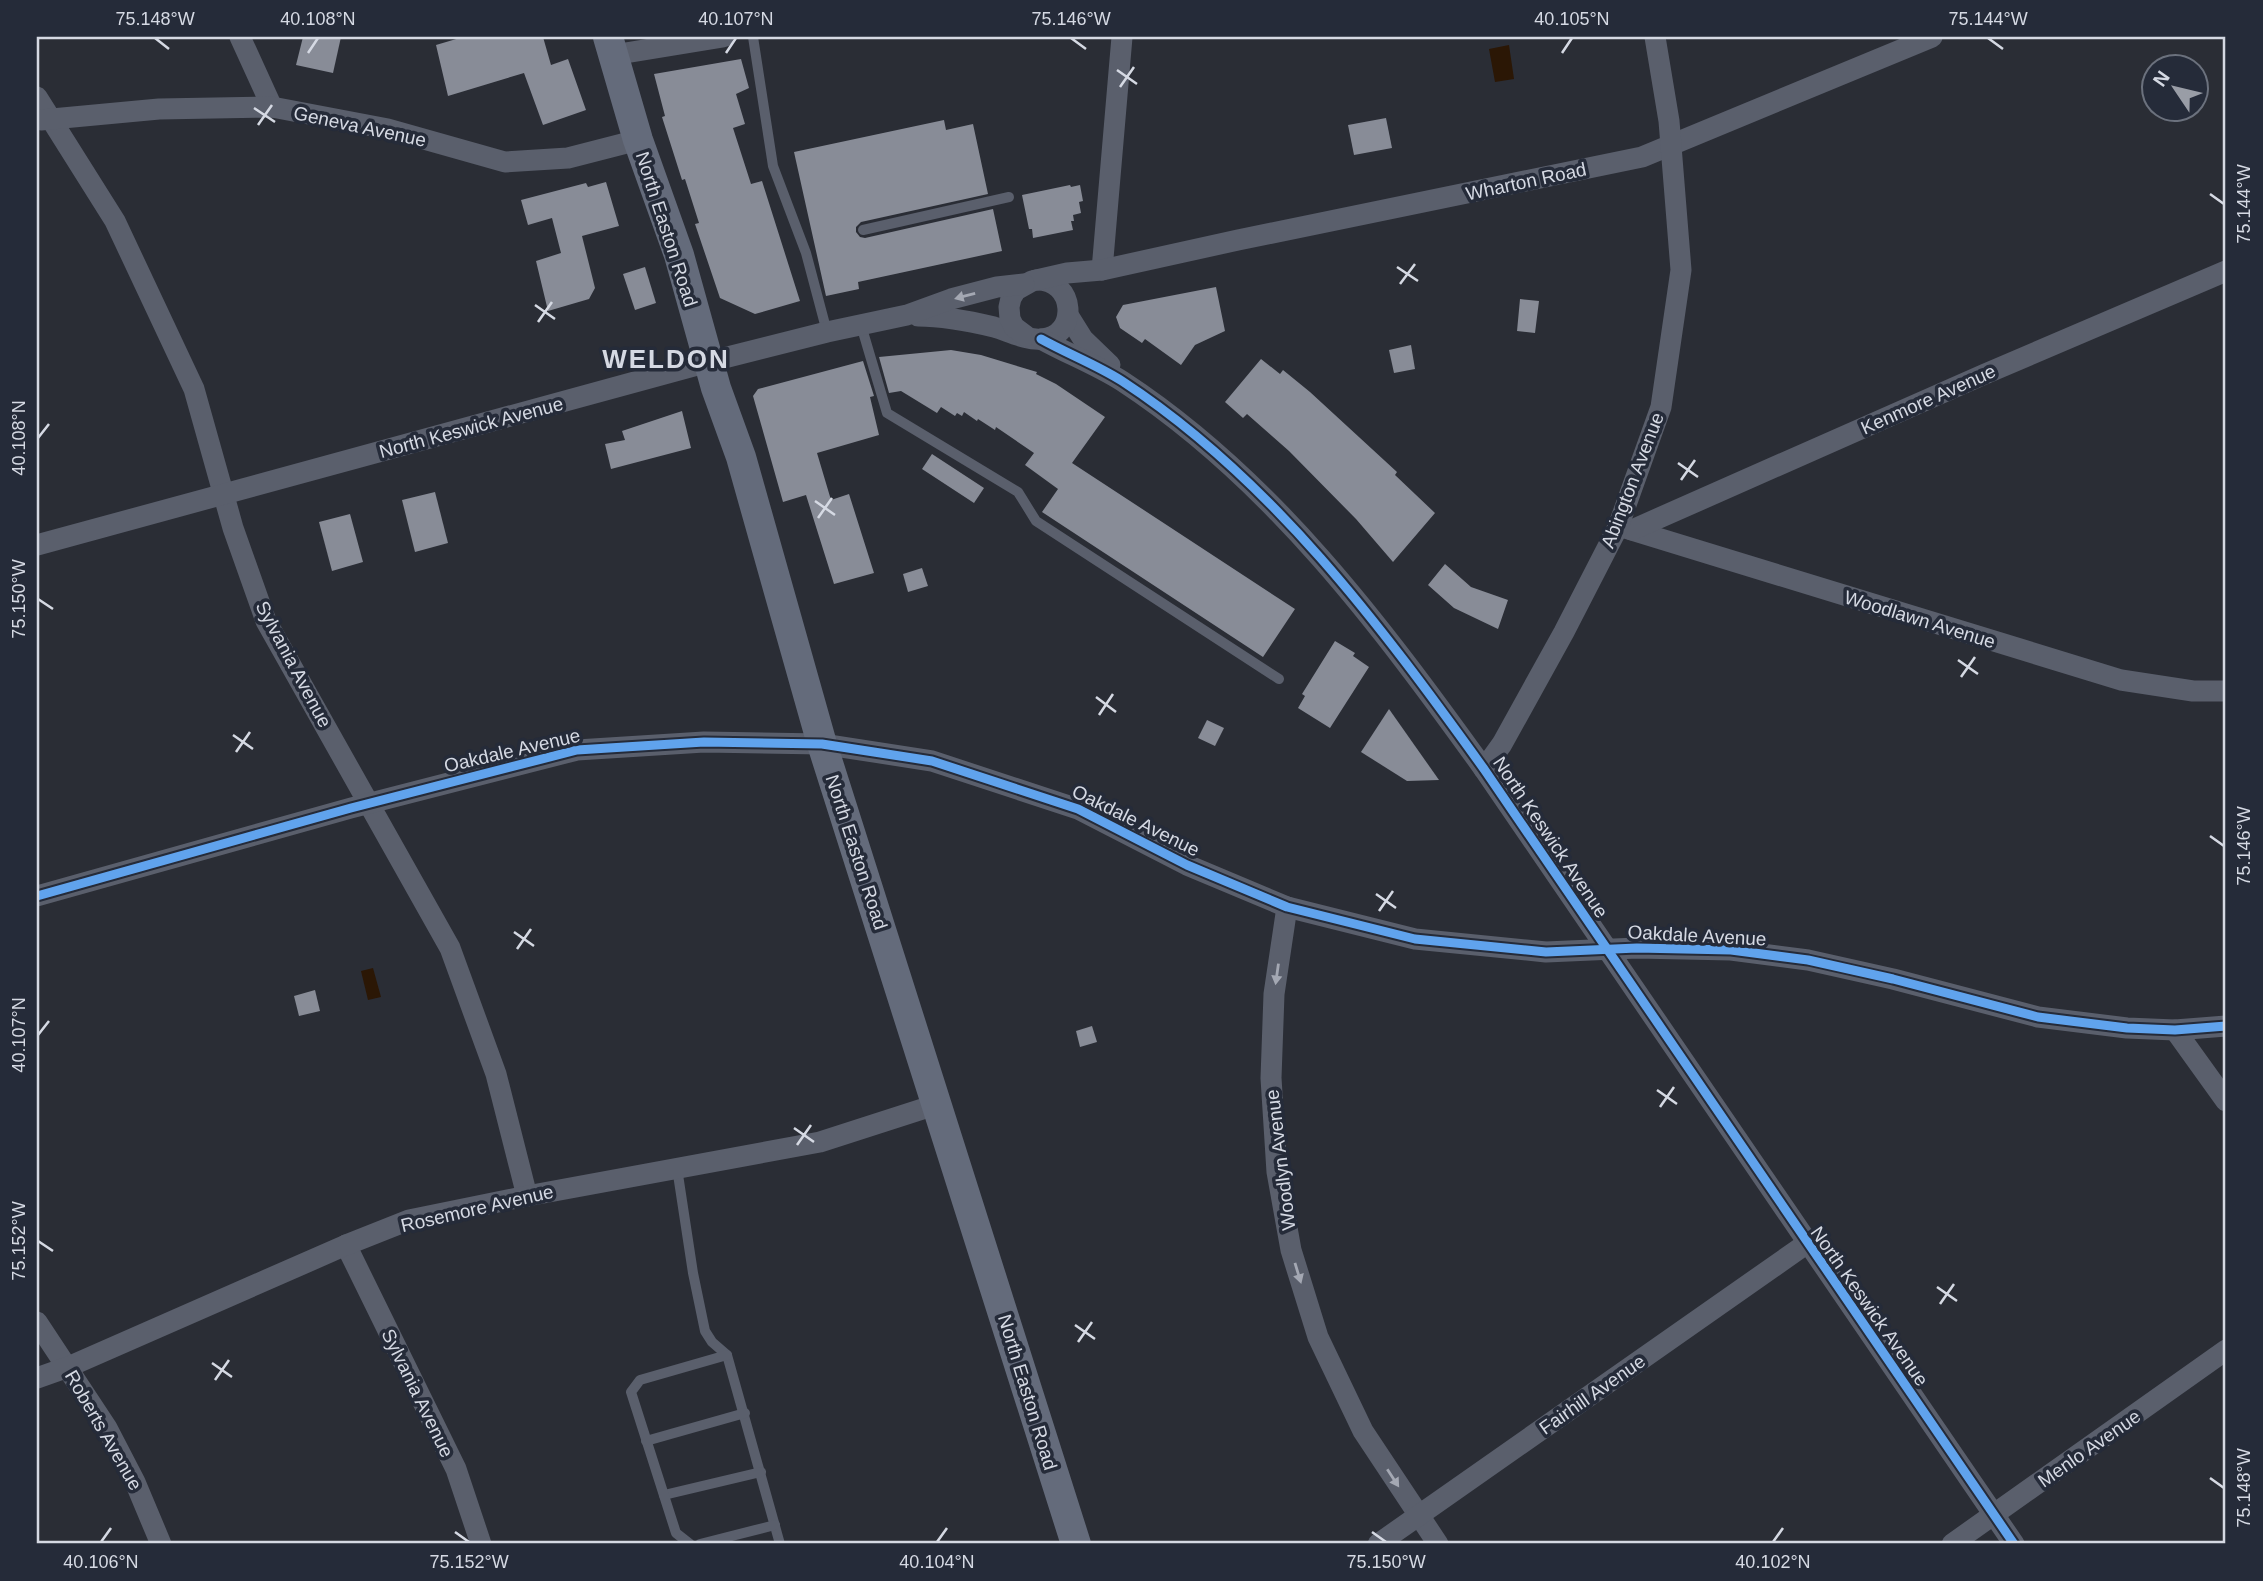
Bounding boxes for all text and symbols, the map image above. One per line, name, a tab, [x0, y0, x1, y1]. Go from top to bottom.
text: 75.148°W	[115, 9, 195, 29]
text: 40.108°N	[280, 9, 356, 29]
text: 40.107°N	[698, 9, 774, 29]
text: 75.146°W	[1031, 9, 1111, 29]
text: 40.105°N	[1534, 9, 1610, 29]
text: 75.144°W	[1948, 9, 2028, 29]
north arrow	[2140, 52, 2210, 122]
text: N	[2149, 67, 2174, 90]
street label: Geneva Avenue	[292, 102, 428, 151]
street label: North Easton Road	[632, 149, 701, 309]
street label: Wharton Road	[1464, 158, 1588, 204]
text: 75.144°W	[2234, 164, 2254, 244]
one-way arrow	[954, 291, 975, 301]
district label: WELDON	[602, 344, 730, 374]
street label: Kenmore Avenue	[1858, 360, 1999, 439]
street label: North Keswick Avenue	[377, 393, 565, 462]
text: 40.108°N	[9, 400, 29, 476]
street label: Abington Avenue	[1597, 410, 1668, 551]
text: 75.150°W	[9, 559, 29, 639]
street label: Woodlawn Avenue	[1842, 587, 1998, 652]
street label: Sylvania Avenue	[251, 597, 336, 731]
street label: Oakdale Avenue	[442, 725, 582, 776]
street label: North Keswick Avenue	[1489, 753, 1612, 922]
street label: North Easton Road	[822, 772, 891, 932]
street label: Oakdale Avenue	[1069, 781, 1203, 860]
text: 75.146°W	[2234, 806, 2254, 886]
street label: Oakdale Avenue	[1627, 921, 1767, 950]
one-way arrow	[1271, 963, 1282, 985]
text: 40.107°N	[9, 997, 29, 1073]
street label: Woodlyn Avenue	[1261, 1088, 1300, 1232]
street label: Rosemore Avenue	[399, 1181, 555, 1236]
text: 75.152°W	[9, 1201, 29, 1281]
street label: North Keswick Avenue	[1807, 1223, 1933, 1390]
one-way arrow	[1293, 1262, 1304, 1283]
street label: North Easton Road	[994, 1312, 1061, 1472]
street label: Sylvania Avenue	[377, 1326, 458, 1461]
street label: Fairhill Avenue	[1535, 1350, 1649, 1439]
street label: Roberts Avenue	[61, 1367, 146, 1494]
street label: Menlo Avenue	[2034, 1405, 2144, 1491]
text: 75.148°W	[2234, 1448, 2254, 1528]
one-way arrow	[1387, 1468, 1400, 1487]
text: 40.106°N	[63, 1552, 139, 1572]
text: 75.152°W	[429, 1552, 509, 1572]
text: 40.104°N	[899, 1552, 975, 1572]
text: 75.150°W	[1346, 1552, 1426, 1572]
text: 40.102°N	[1735, 1552, 1811, 1572]

